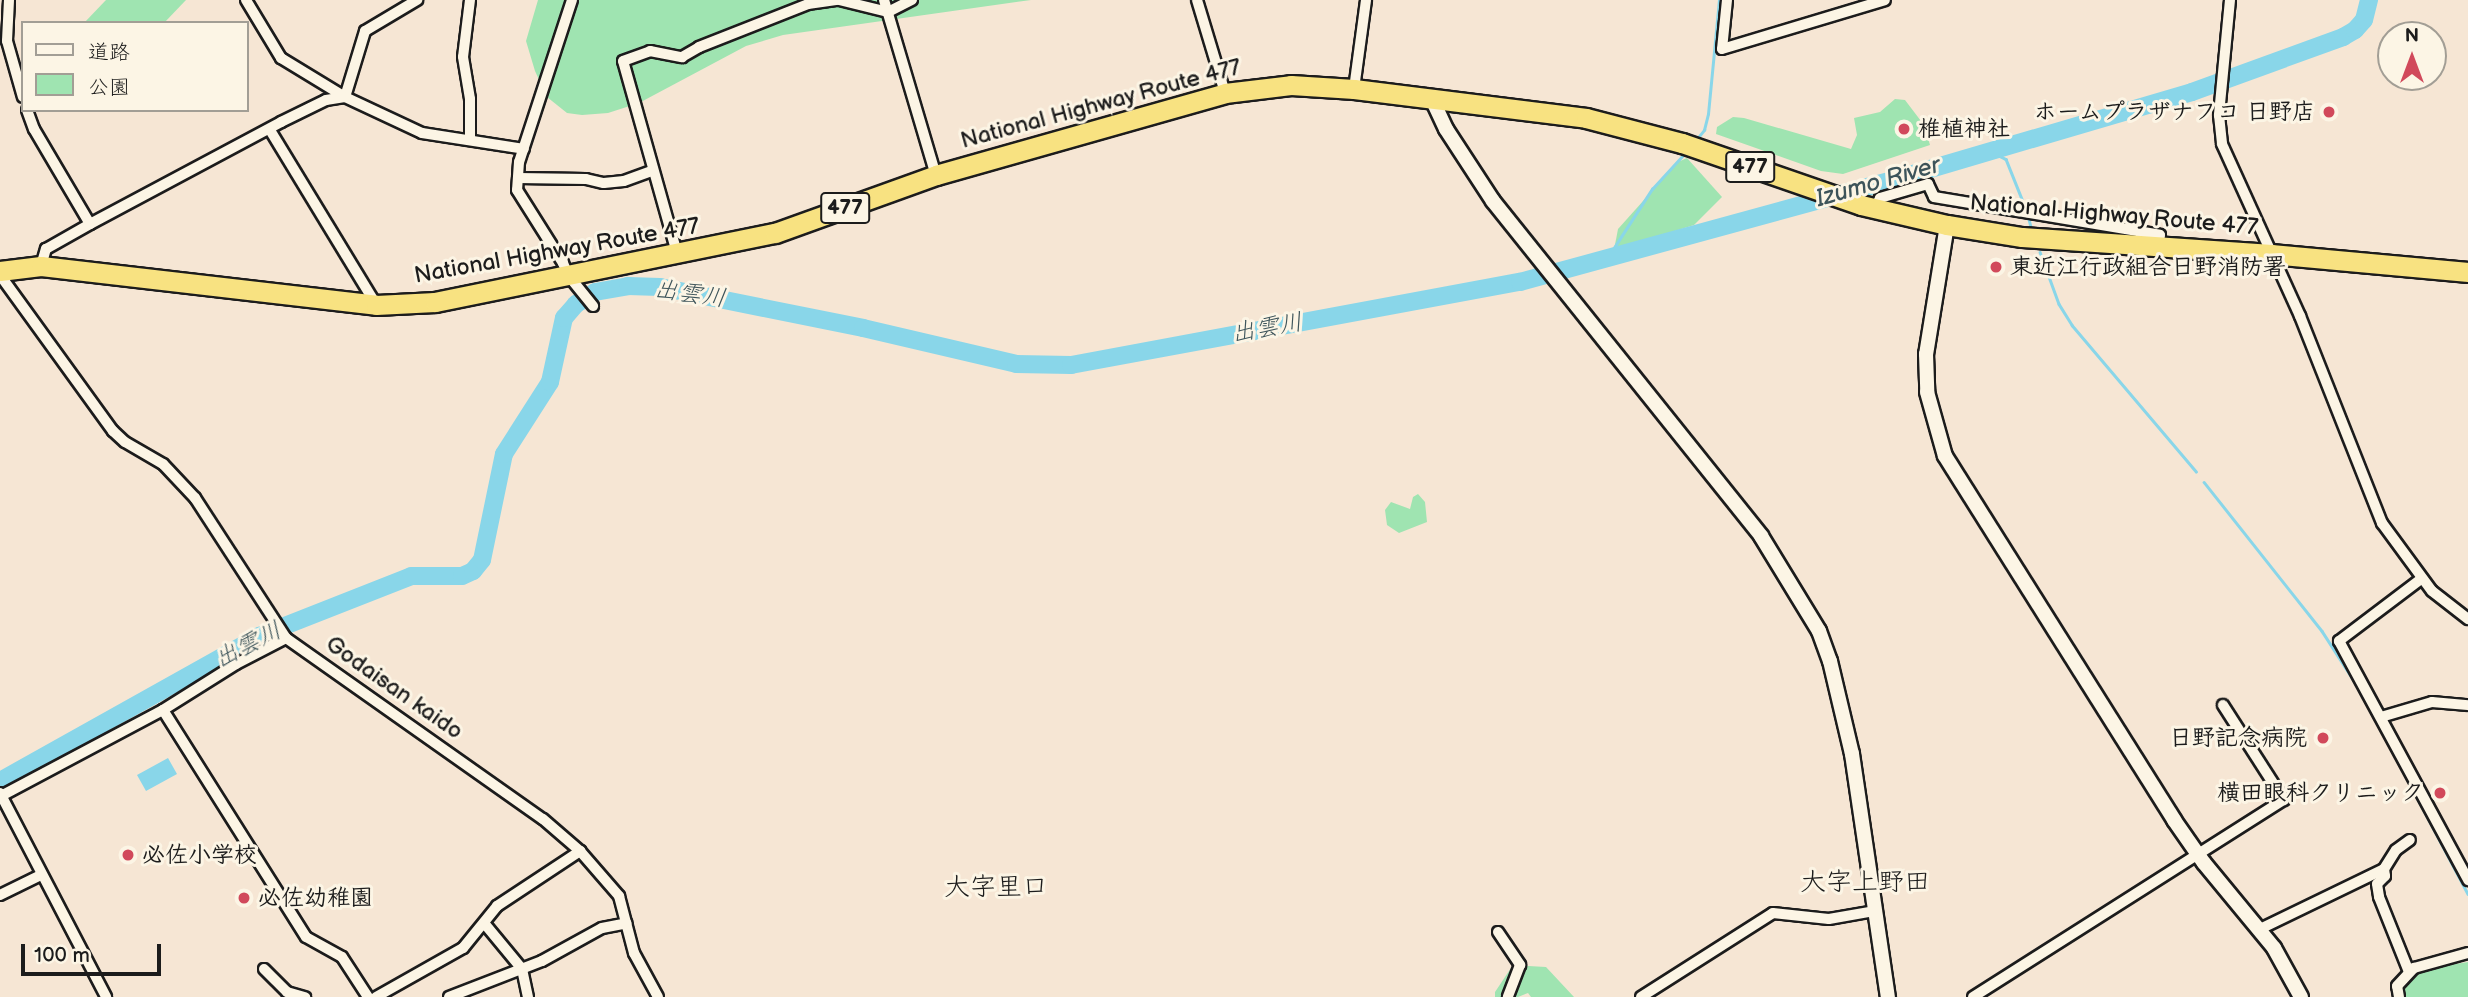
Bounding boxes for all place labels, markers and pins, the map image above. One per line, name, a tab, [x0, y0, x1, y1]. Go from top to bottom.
place label: ホームプラザナフコ 日野店	[2033, 98, 2315, 126]
marker: ホームプラザナフコ 日野店	[2321, 104, 2337, 120]
place label: 椎植神社	[1918, 115, 2010, 143]
marker: 椎植神社	[1896, 121, 1912, 137]
place label: 東近江行政組合日野消防署	[2010, 253, 2286, 281]
marker: 東近江行政組合日野消防署	[1988, 259, 2004, 275]
place label: 日野記念病院	[2169, 724, 2307, 752]
marker: 日野記念病院	[2313, 728, 2333, 748]
place label: 横田眼科クリニック	[2217, 779, 2424, 807]
marker: 横田眼科クリニック	[2430, 783, 2450, 803]
place label: 必佐小学校	[142, 841, 257, 869]
marker: 必佐小学校	[120, 847, 136, 863]
place label: 必佐幼稚園	[258, 884, 373, 912]
marker: 必佐幼稚園	[236, 890, 252, 906]

